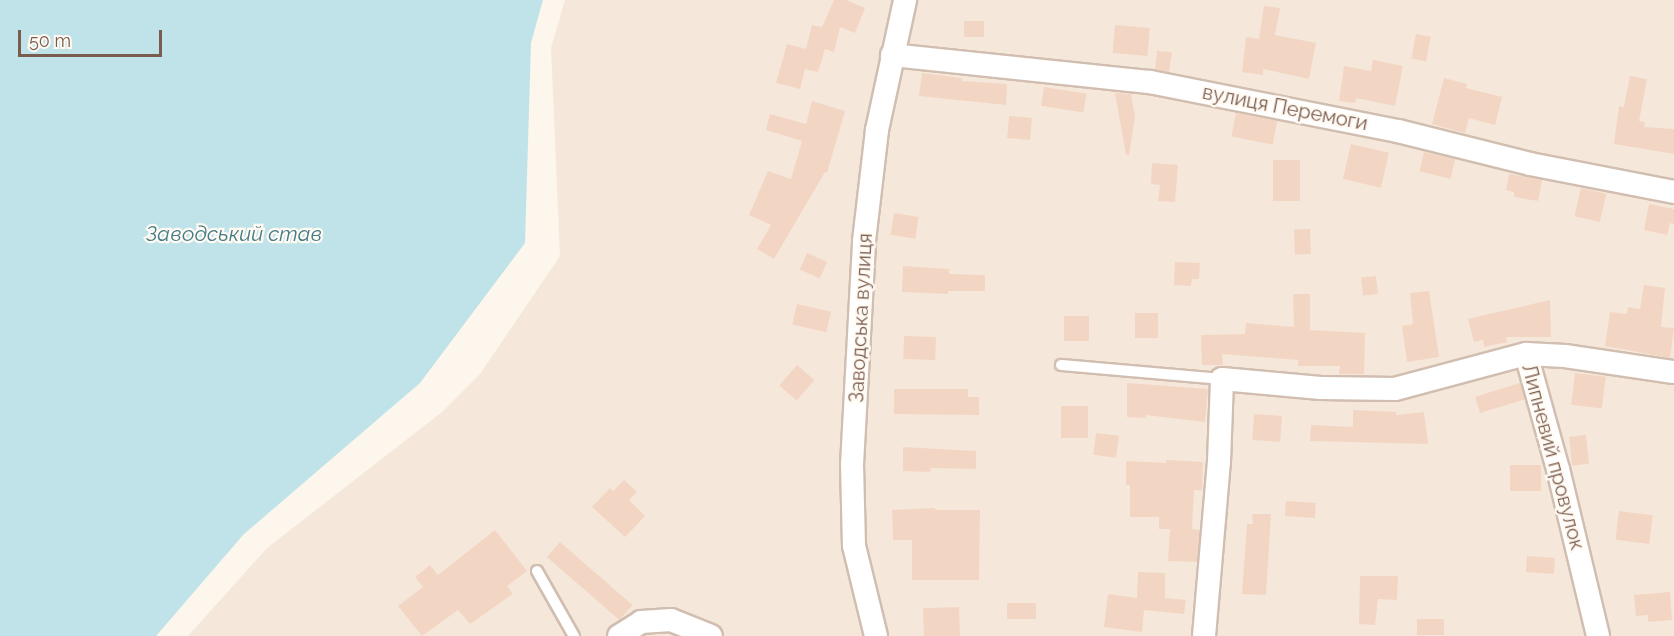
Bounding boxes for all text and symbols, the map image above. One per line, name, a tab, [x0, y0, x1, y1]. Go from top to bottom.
scale bar	[21, 18, 165, 56]
text: 50 m	[29, 30, 71, 51]
street label: вулиця Перемоги	[1200, 80, 1370, 136]
water label: Заводський став	[146, 221, 322, 247]
street label: Заводська вулиця	[845, 233, 877, 403]
street label: Липневий провулок	[1517, 361, 1589, 553]

